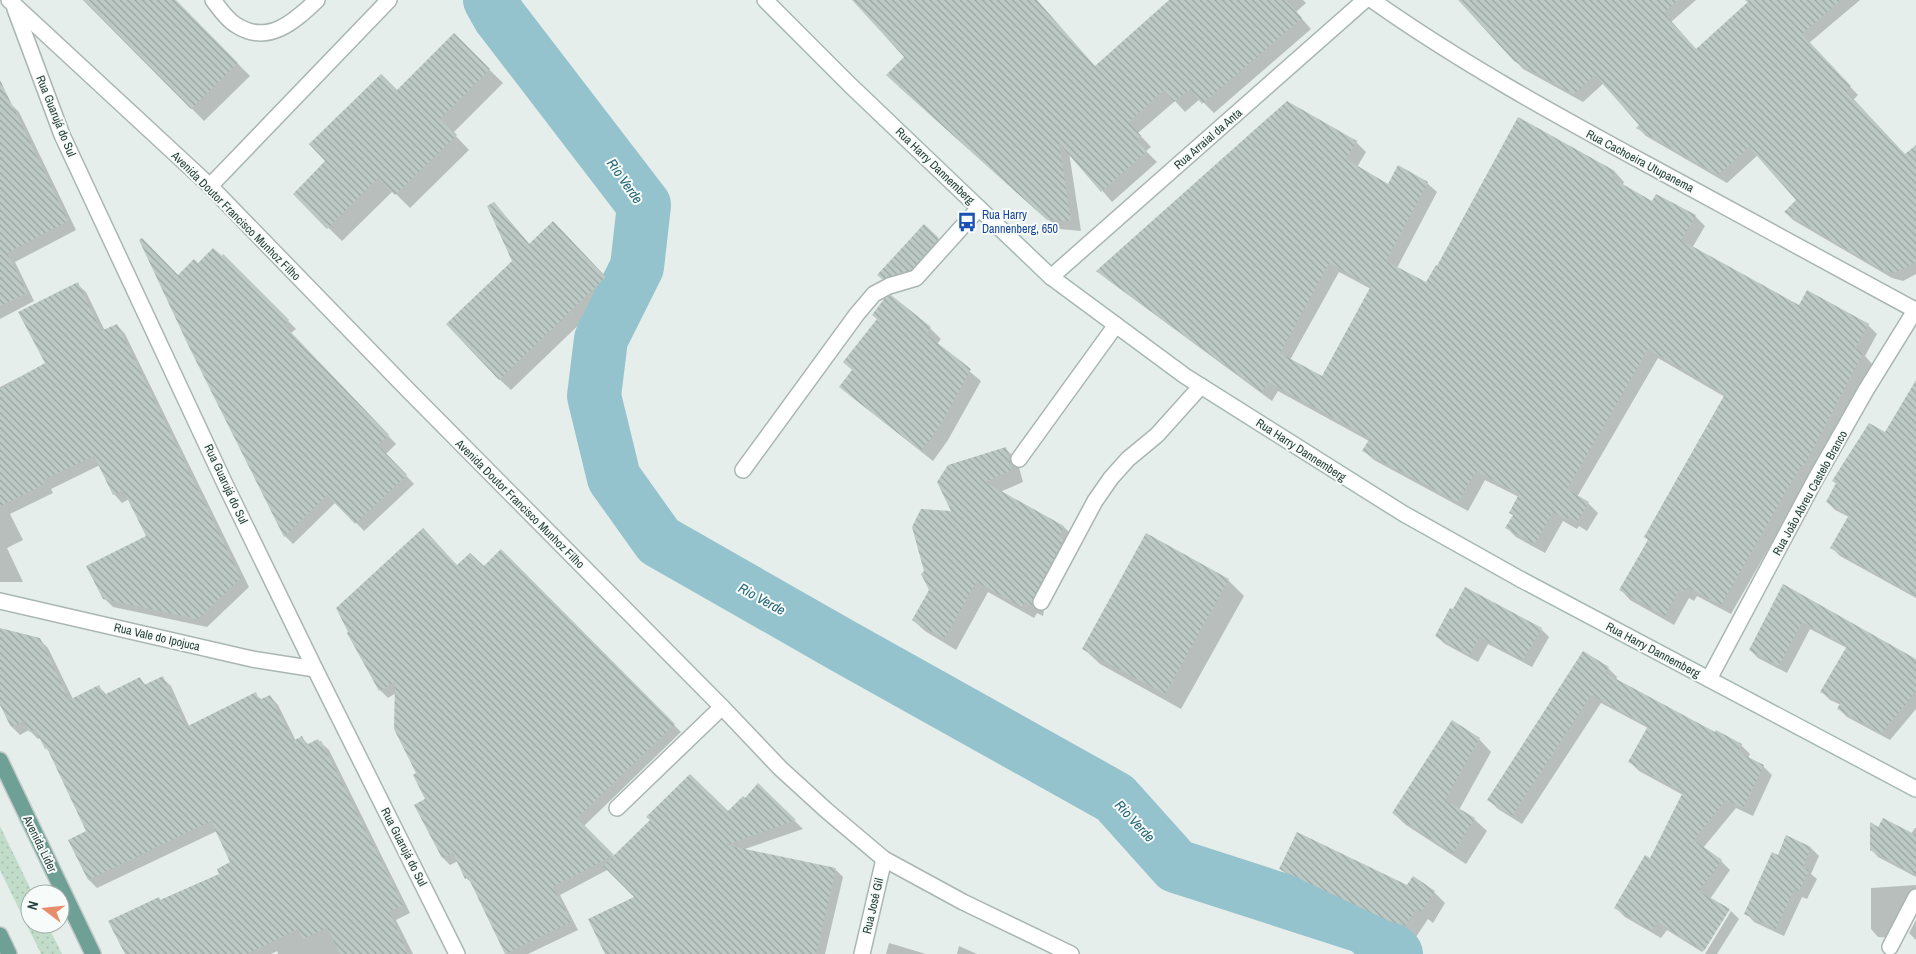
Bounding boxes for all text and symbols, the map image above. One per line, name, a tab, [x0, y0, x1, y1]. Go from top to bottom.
street label: Rua Guarujá do Sul	[32, 73, 80, 159]
street label: Rua Arraial da Anta	[1171, 105, 1246, 173]
street label: Rua Harry Dannemberg	[892, 124, 979, 208]
street label: Rua Cachoeira Utupanema	[1583, 126, 1697, 196]
street label: Avenida Doutor Francisco Munhoz Filho	[167, 147, 304, 284]
water label: Rio Verde	[603, 155, 647, 207]
place label: Rua Harry Dannenberg, 650	[982, 207, 1058, 237]
bus stop icon: Rua Harry Dannenberg, 650	[956, 211, 978, 233]
street label: Rua Harry Dannemberg	[1253, 415, 1350, 485]
street label: Rua João Abreu Castelo Branco	[1769, 428, 1851, 558]
street label: Avenida Doutor Francisco Munhoz Filho	[451, 435, 588, 572]
street label: Rua Guarujá do Sul	[200, 441, 252, 527]
water label: Rio Verde	[735, 579, 789, 619]
street label: Rua Harry Dannemberg	[1603, 618, 1703, 682]
street label: Rua Vale do Ipojuca	[112, 619, 202, 655]
water label: Rio Verde	[1111, 796, 1159, 846]
street label: Rua Guarujá do Sul	[377, 805, 431, 889]
street label: Avenida Líder	[19, 812, 61, 876]
street label: Rua José Gil	[859, 876, 887, 936]
north arrow	[20, 884, 70, 934]
text: N	[23, 899, 42, 912]

